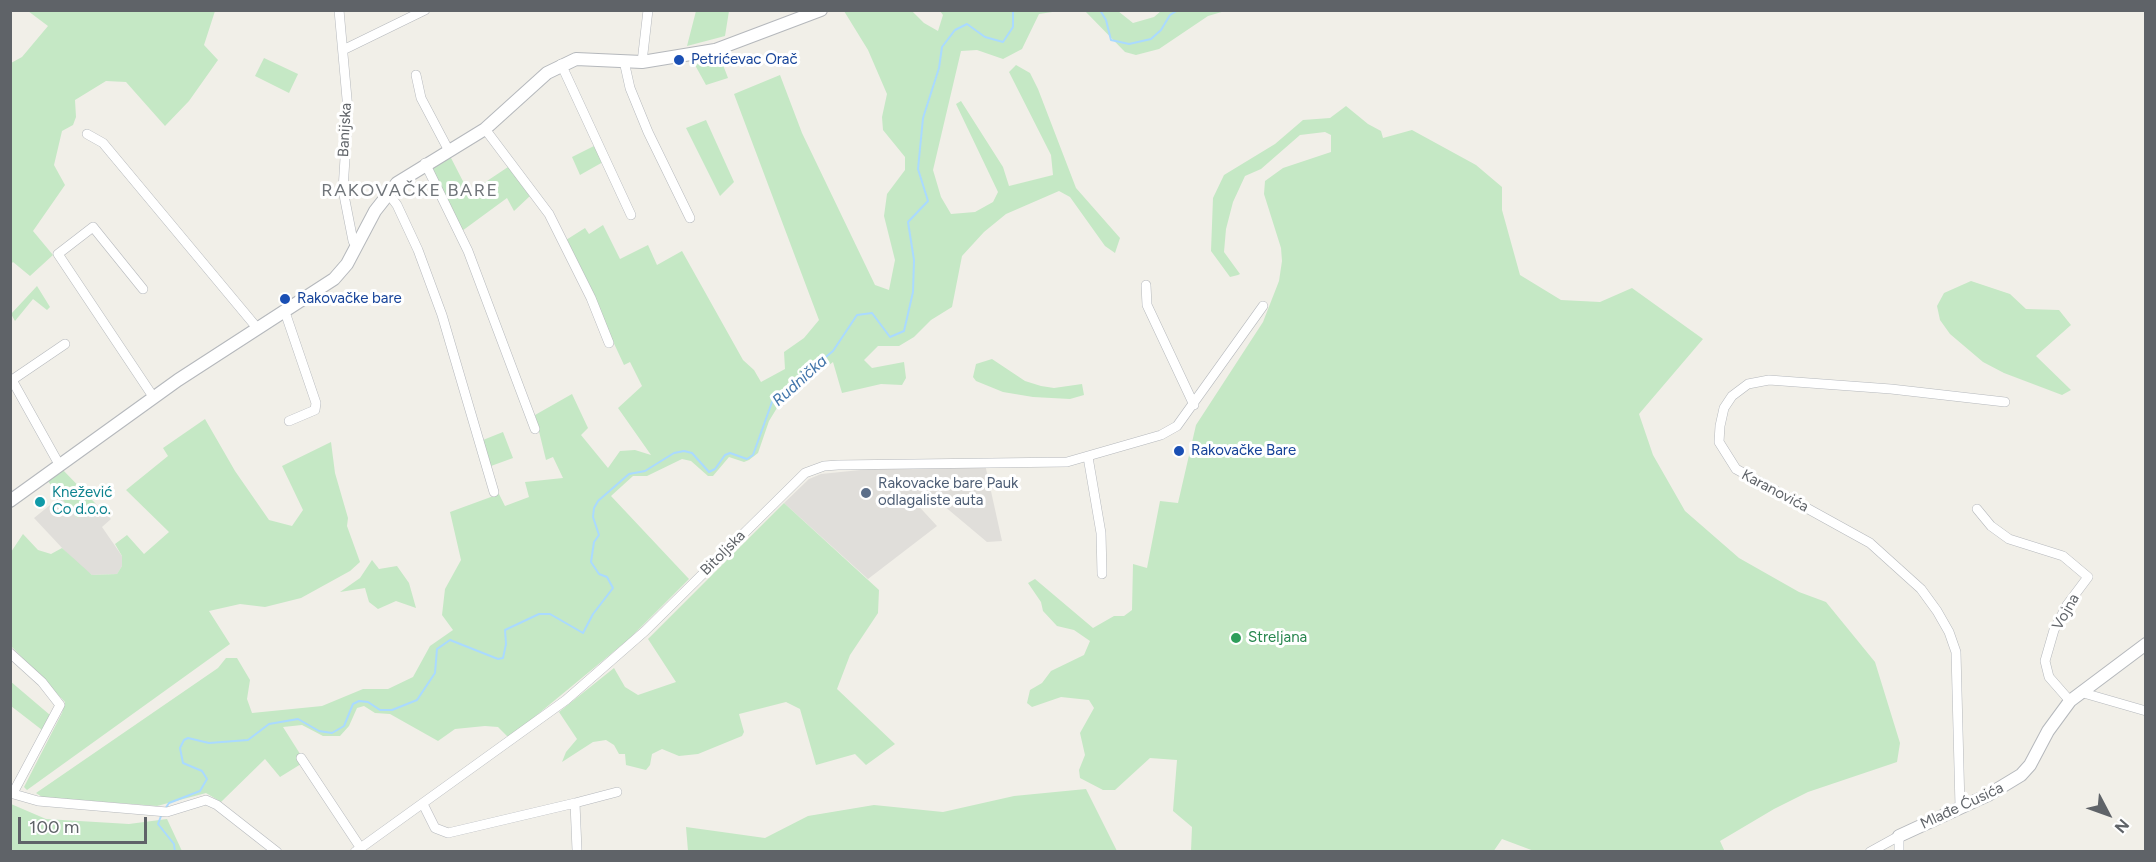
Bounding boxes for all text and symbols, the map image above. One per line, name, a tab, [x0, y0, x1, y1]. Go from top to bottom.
place label: Petrićevac Orač	[691, 51, 798, 69]
marker: Petrićevac Orač	[672, 53, 686, 67]
street label: Banijska	[335, 102, 355, 158]
district label: RAKOVAČKE BARE	[321, 180, 499, 202]
place label: Rakovačke bare	[297, 290, 402, 308]
marker: Rakovačke bare	[278, 292, 292, 306]
water label: Rudnička	[769, 352, 831, 410]
place label: Rakovačke Bare	[1191, 442, 1296, 460]
marker: Rakovačke Bare	[1172, 444, 1186, 458]
street label: Karanovića	[1738, 466, 1812, 516]
place label: Rakovacke bare Pauk odlagaliste auta	[878, 475, 1018, 510]
place label: Knežević Co d.o.o.	[52, 484, 112, 519]
marker: Rakovacke bare Pauk odlagaliste auta	[859, 486, 873, 500]
marker: Knežević Co d.o.o.	[33, 495, 47, 509]
street label: Bitoljska	[697, 527, 749, 579]
street label: Vojna	[2049, 591, 2083, 633]
place label: Streljana	[1248, 629, 1307, 647]
marker: Streljana	[1229, 631, 1243, 645]
street label: Mlađe Ćusića	[1918, 779, 2006, 833]
north arrow	[2078, 784, 2138, 844]
scale bar	[21, 805, 150, 843]
text: N	[2111, 815, 2133, 837]
text: 100 m	[29, 816, 79, 838]

